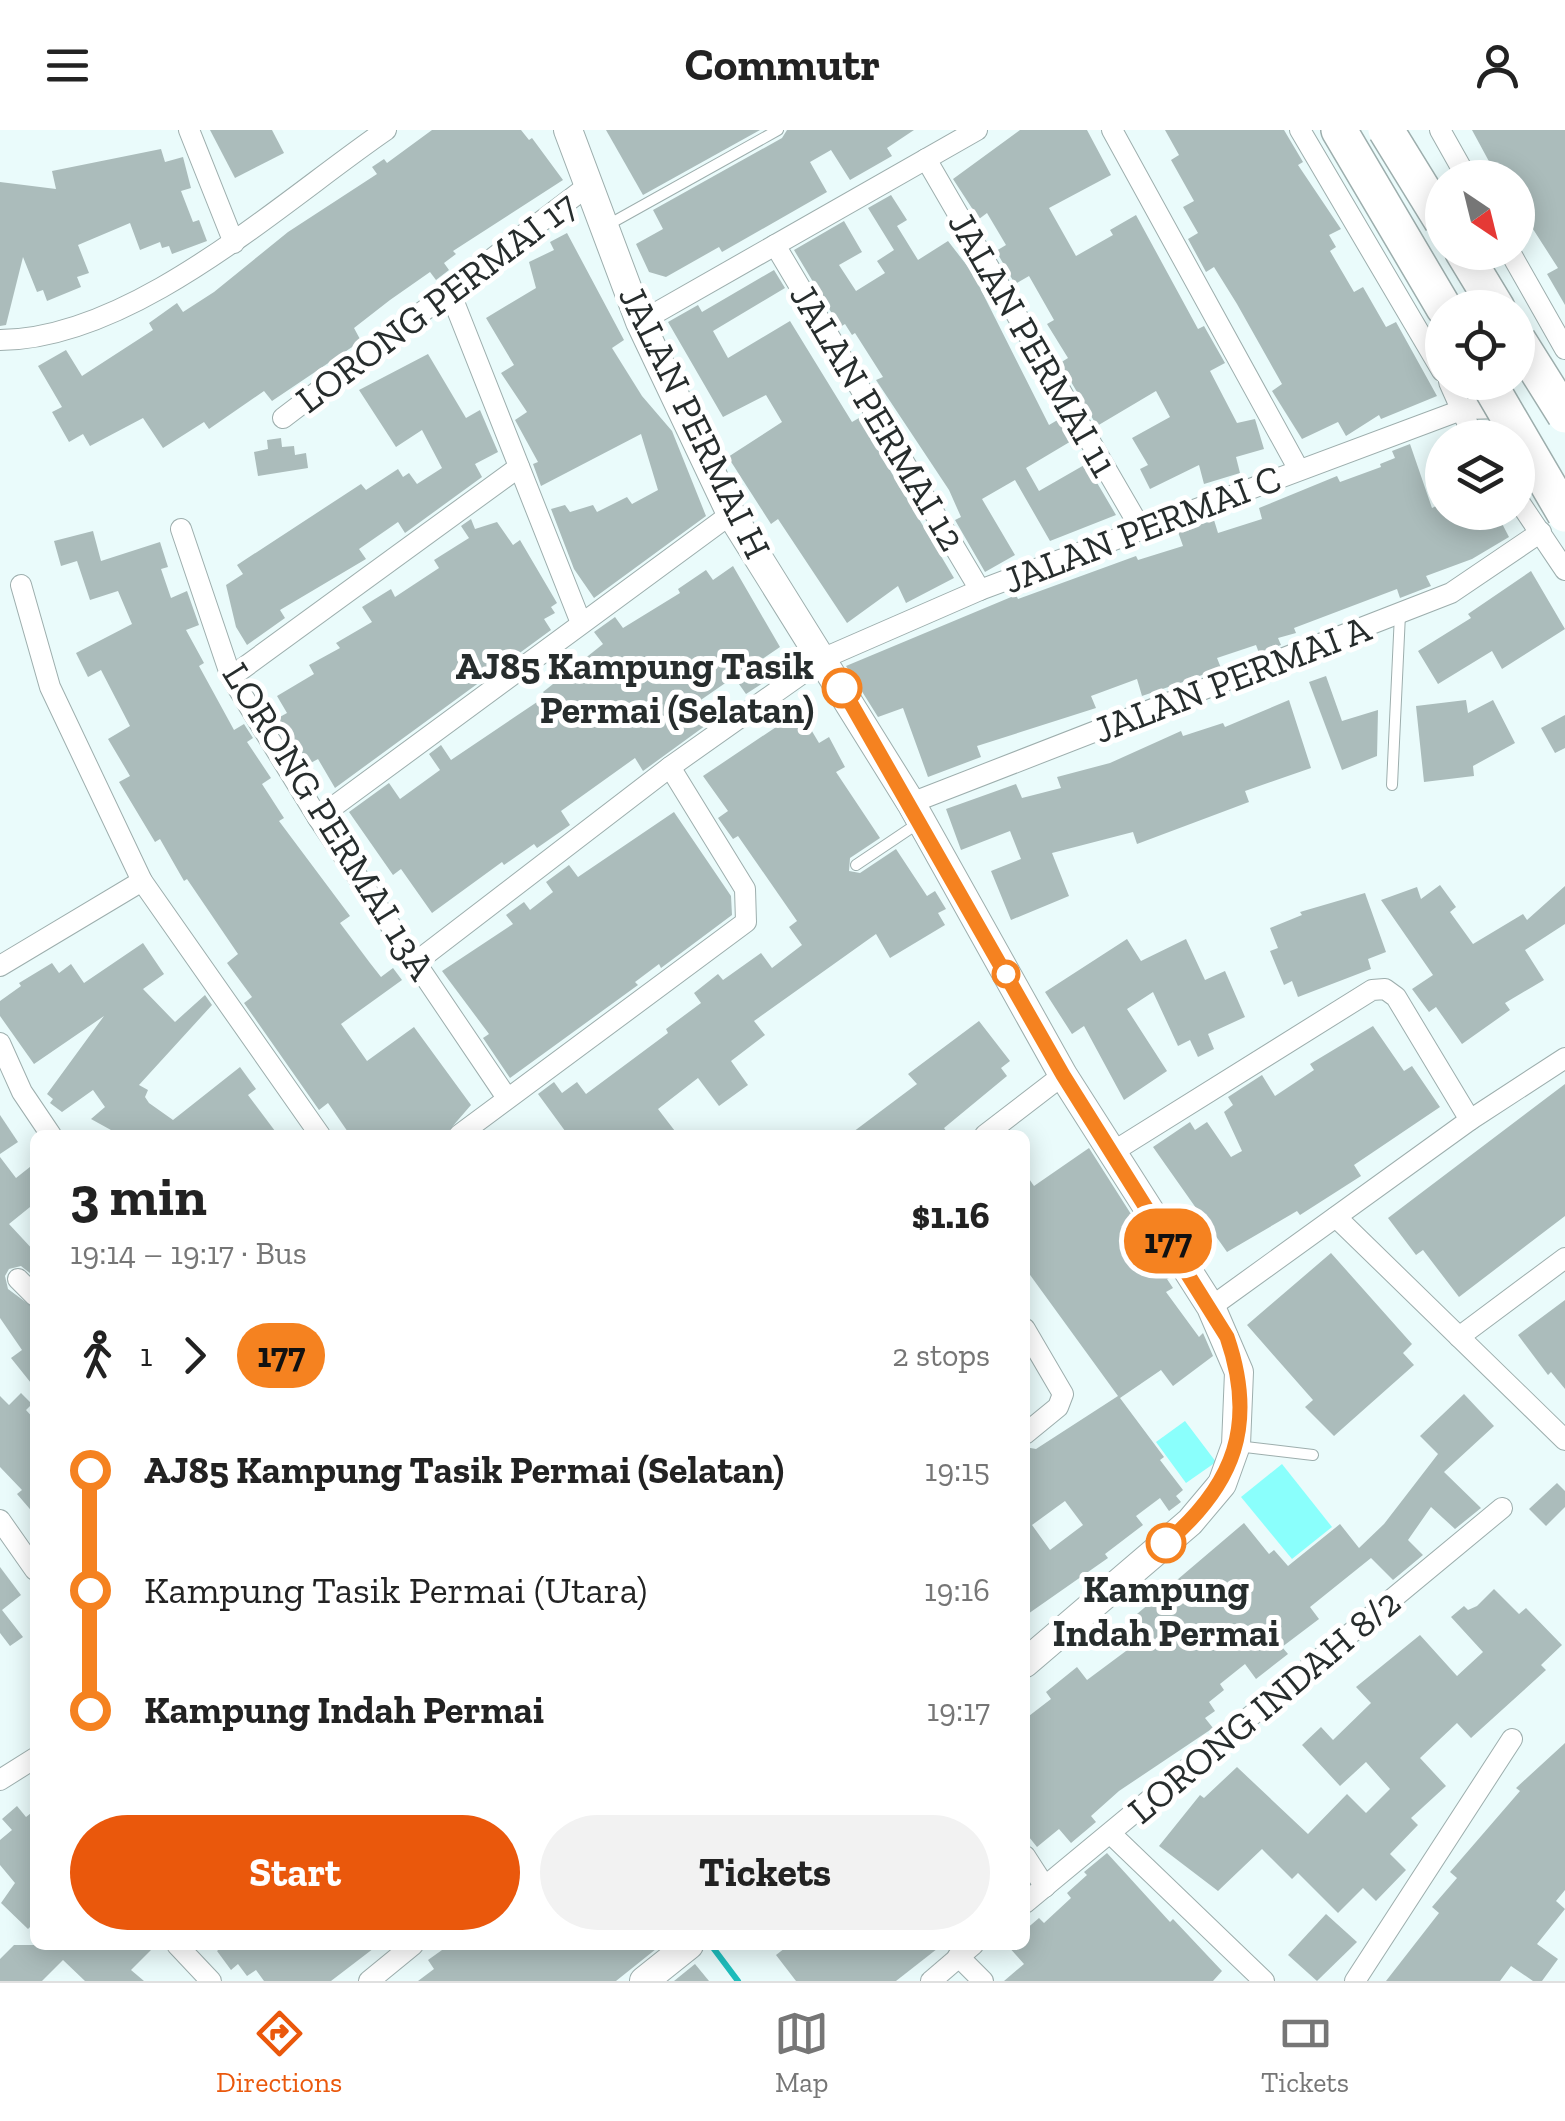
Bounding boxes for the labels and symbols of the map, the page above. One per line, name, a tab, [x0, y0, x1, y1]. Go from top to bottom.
north arrow	[1425, 160, 1535, 270]
street label: LORONG PERMAI 17	[287, 182, 585, 422]
street label: JALAN PERMAI 11	[939, 203, 1127, 485]
street label: JALAN PERMAI 12	[780, 275, 976, 559]
street label: JALAN PERMAI H	[609, 278, 781, 566]
street label: JALAN PERMAI C	[997, 455, 1287, 603]
street label: JALAN PERMAI A	[1087, 605, 1377, 753]
place label: AJ85 Kampung Tasik Permai (Selatan)	[455, 643, 814, 733]
street label: LORONG PERMAI 13A	[213, 654, 445, 988]
marker: AJ85 Kampung Tasik Permai (Selatan)	[823, 669, 861, 707]
unlabelled marker	[993, 961, 1019, 987]
line badge: 177	[1110, 1208, 1226, 1274]
marker: Kampung Indah Permai	[1147, 1524, 1185, 1562]
place label: Kampung Indah Permai	[1053, 1566, 1279, 1656]
street label: LORONG INDAH 8/2	[1119, 1579, 1409, 1833]

